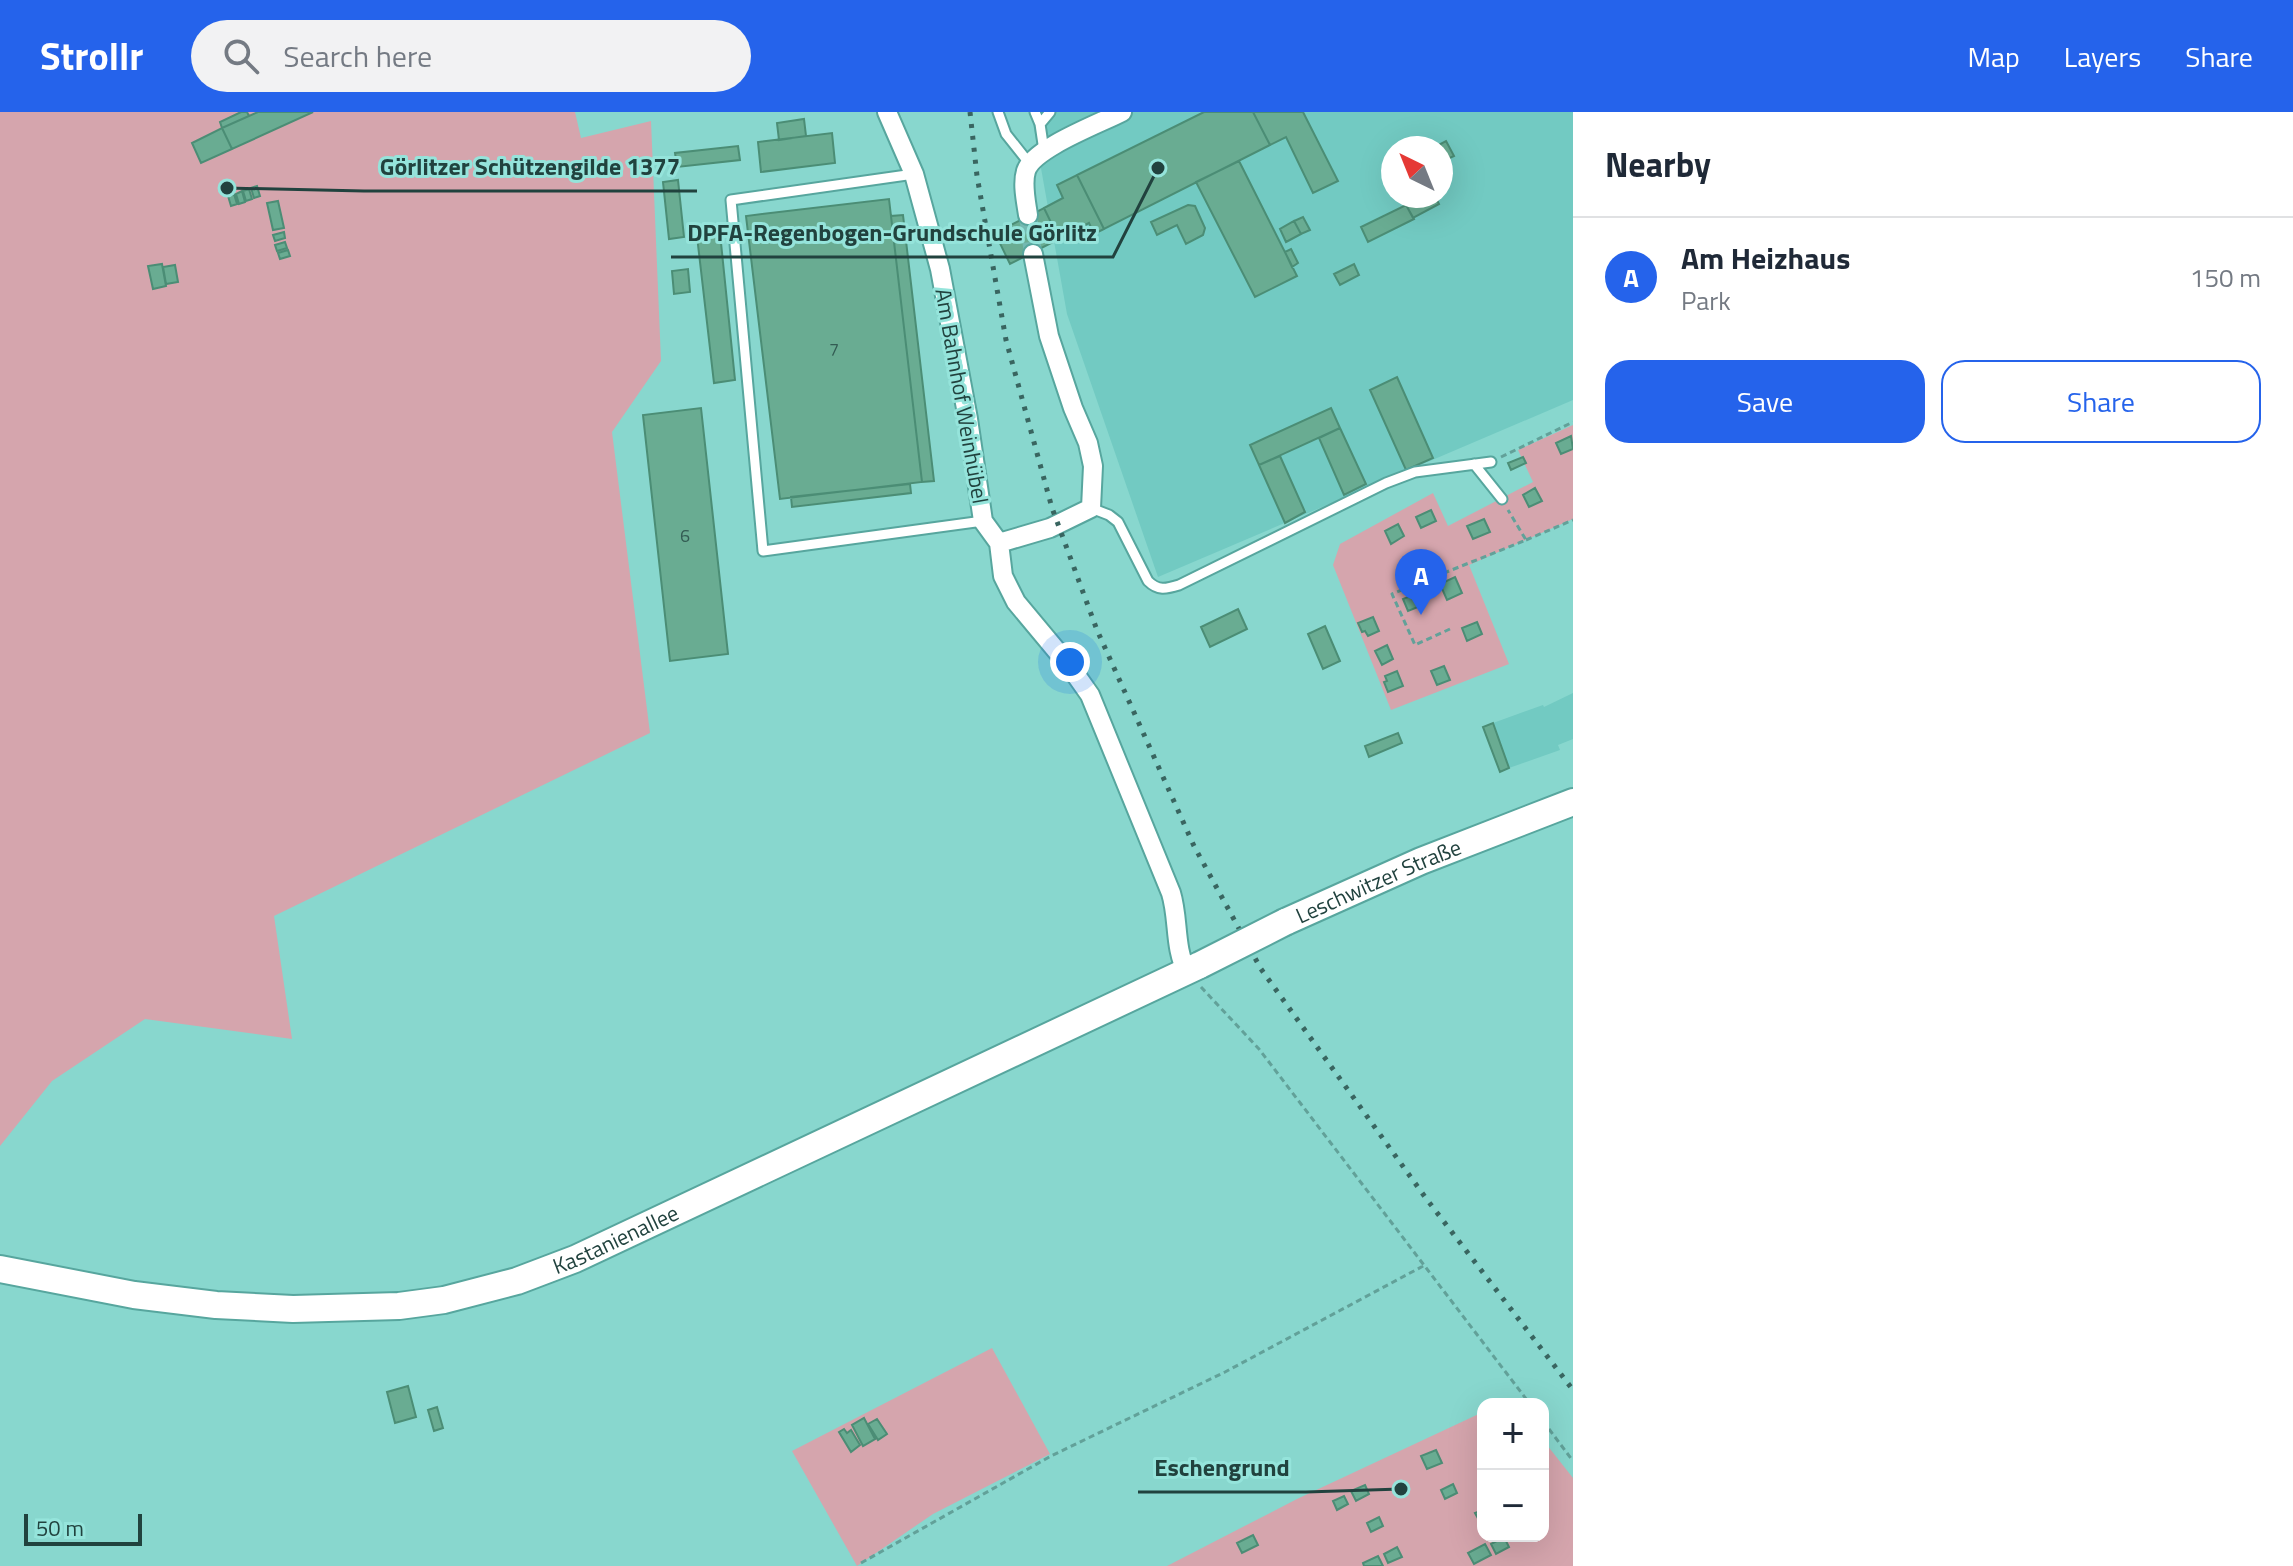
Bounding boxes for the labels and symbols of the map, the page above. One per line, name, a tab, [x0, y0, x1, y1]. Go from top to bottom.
north arrow	[1381, 136, 1453, 208]
callout: Görlitzer Schützengilde 1377	[364, 143, 697, 191]
text: Görlitzer Schützengilde 1377	[380, 148, 680, 184]
callout: DPFA-Regenbogen-Grundschule Görlitz	[671, 209, 1113, 257]
text: DPFA-Regenbogen-Grundschule Görlitz	[687, 214, 1097, 250]
street label: Am Bahnhof Weinhübel	[926, 286, 998, 506]
house number: 7	[829, 336, 839, 363]
house number: 6	[680, 522, 690, 549]
pin: A	[1395, 549, 1447, 615]
your location	[1050, 642, 1090, 682]
street label: Leschwitzer Straße	[1290, 830, 1466, 932]
street label: Kastanienallee	[548, 1196, 684, 1283]
callout: Eschengrund	[1138, 1444, 1306, 1492]
text: Eschengrund	[1154, 1449, 1290, 1485]
scale bar	[24, 1510, 142, 1546]

